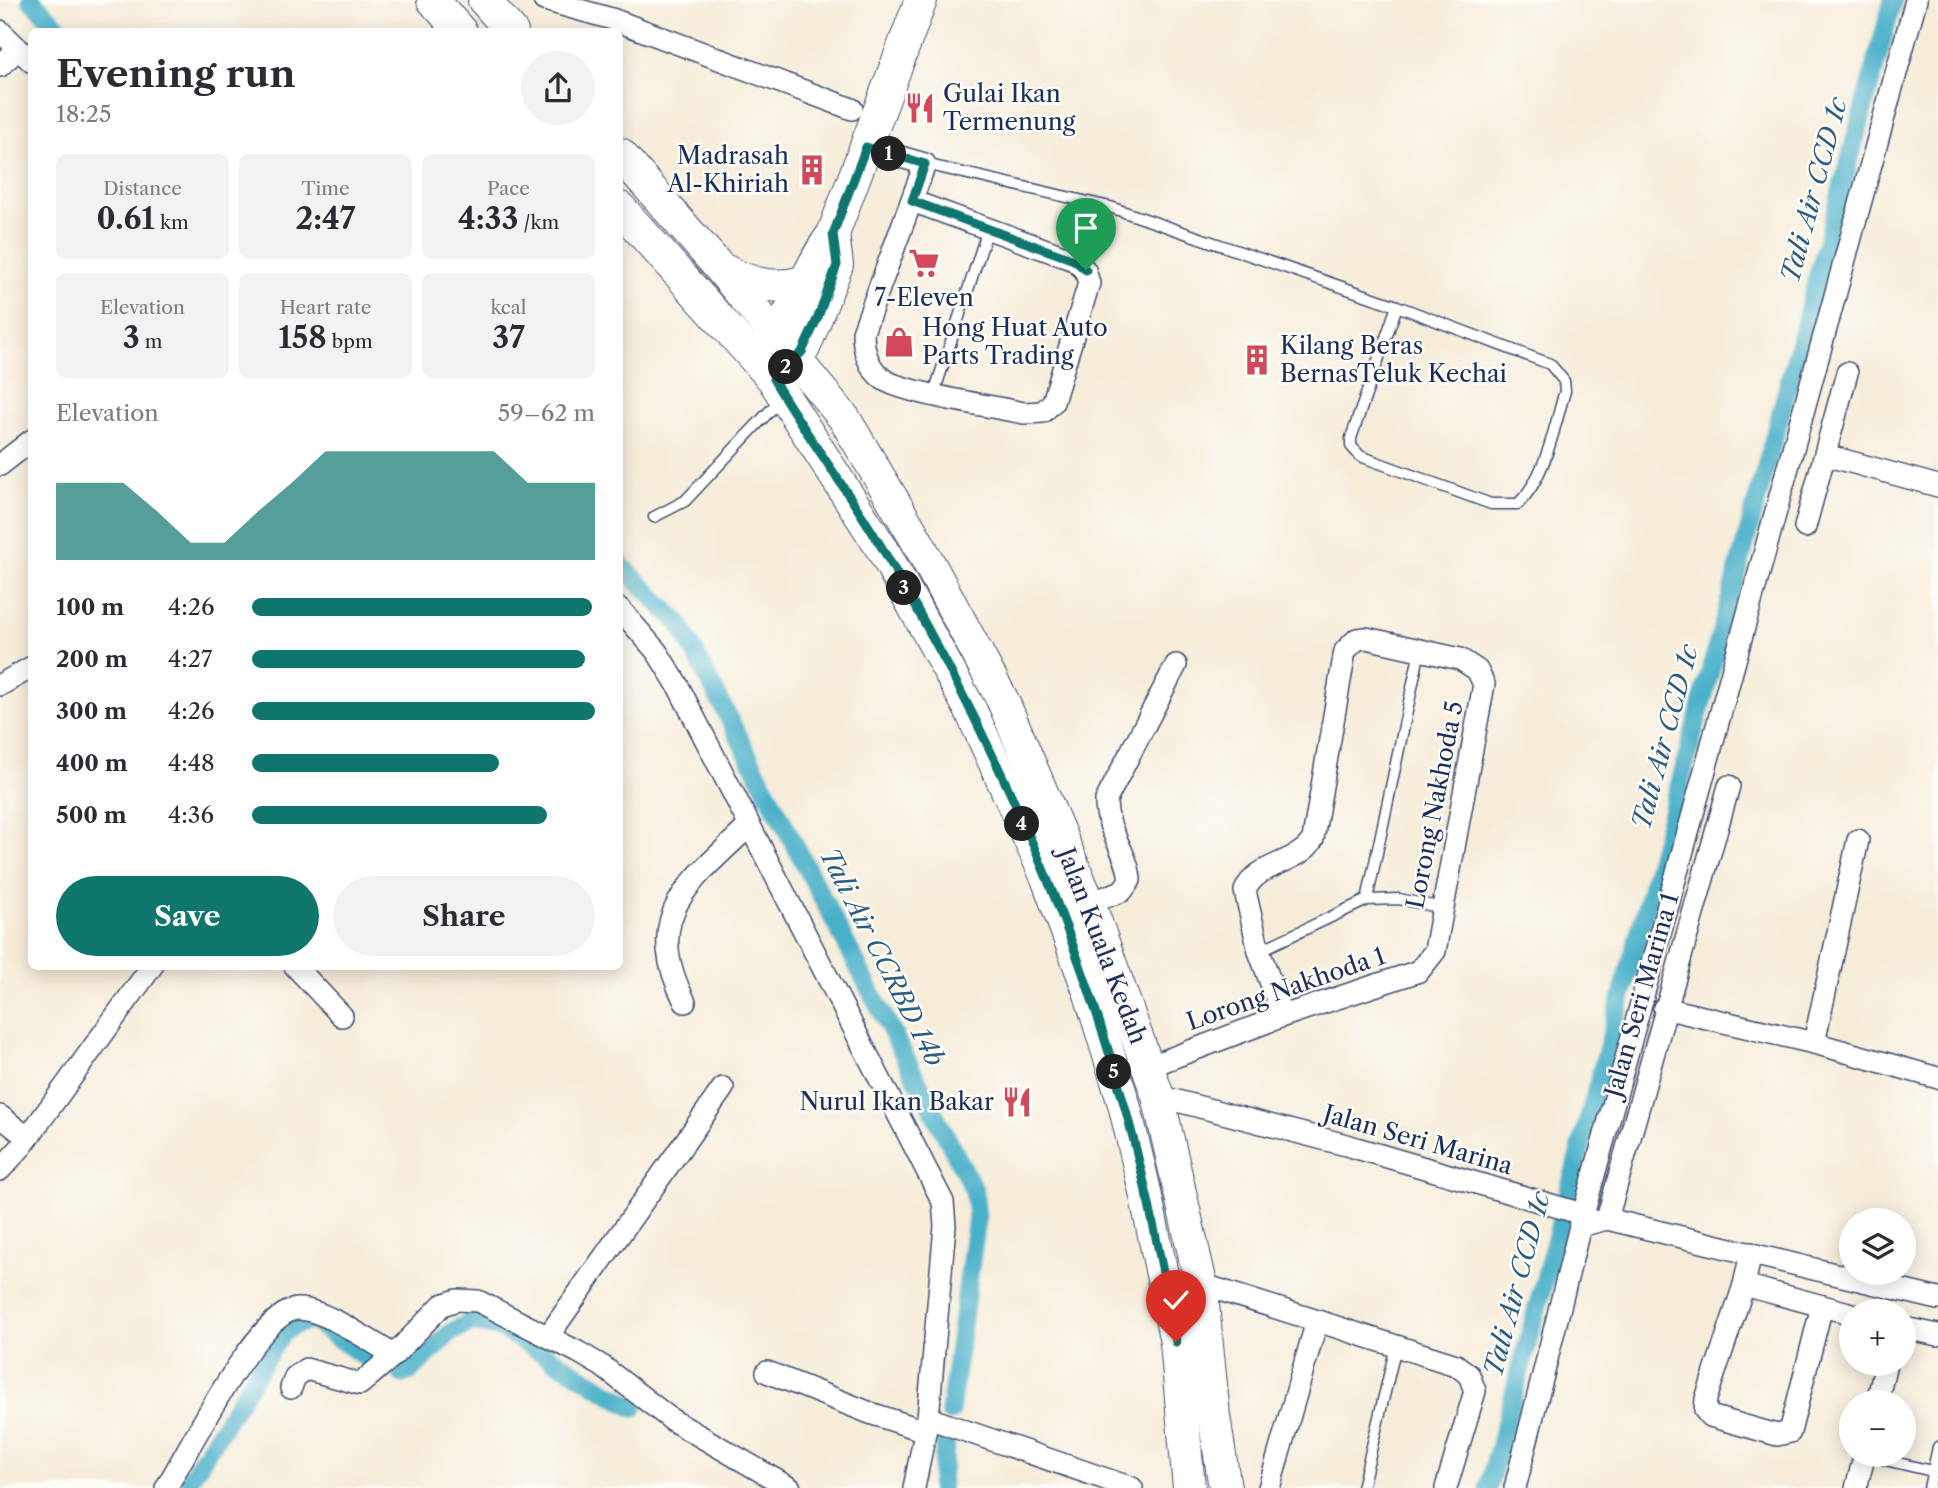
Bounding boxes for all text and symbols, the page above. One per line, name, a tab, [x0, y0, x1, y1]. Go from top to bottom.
text: Evening run	[56, 50, 296, 97]
button: share	[521, 51, 595, 125]
place label: Gulai Ikan Termenung	[943, 79, 1076, 136]
restaurant icon: Gulai Ikan Termenung	[903, 91, 937, 125]
water label: Tali Air CCD 1c	[1774, 93, 1854, 286]
text: 18:25	[56, 100, 111, 128]
pin: 1	[872, 136, 906, 172]
place label: Madrasah Al-Khiriah	[666, 141, 789, 198]
text: 1	[884, 142, 893, 165]
building icon: Madrasah Al-Khiriah	[795, 153, 829, 187]
text: Distance	[103, 177, 182, 200]
text: Time	[301, 177, 350, 200]
text: Pace	[487, 177, 530, 200]
pin	[1056, 198, 1116, 270]
text: 0.61	[96, 200, 155, 237]
text: 2:47	[295, 200, 356, 237]
text: 4:33	[458, 200, 519, 237]
icon: arrive	[1067, 209, 1105, 247]
text: km	[155, 211, 189, 234]
text: /km	[519, 211, 559, 234]
supermarket icon: 7-Eleven	[907, 246, 941, 280]
place label: 7-Eleven	[874, 283, 974, 312]
text: Elevation	[100, 296, 185, 319]
text: Heart rate	[280, 296, 371, 319]
text: kcal	[491, 296, 526, 319]
place label: Hong Huat Auto Parts Trading	[922, 313, 1108, 370]
text: 3	[123, 319, 140, 356]
text: 158	[278, 319, 327, 356]
text: 37	[492, 319, 525, 356]
shop icon: Hong Huat Auto Parts Trading	[882, 325, 916, 359]
text: m	[140, 330, 162, 353]
text: bpm	[327, 330, 373, 353]
place label: Kilang Beras BernasTeluk Kechai	[1280, 331, 1507, 388]
building icon: Kilang Beras BernasTeluk Kechai	[1240, 343, 1274, 377]
pin: 2	[768, 350, 804, 384]
text: 2	[780, 355, 791, 378]
text: Elevation	[56, 399, 159, 427]
text: 59–62 m	[498, 399, 595, 427]
pin: 3	[886, 570, 922, 606]
text: 3	[898, 576, 909, 599]
text: 100 m	[56, 593, 124, 621]
text: 4:26	[168, 593, 214, 621]
water label: Tali Air CCD 1c	[1625, 640, 1705, 833]
text: 200 m	[56, 645, 128, 673]
text: 4:27	[168, 645, 212, 673]
text: 300 m	[56, 697, 127, 725]
text: 4:26	[168, 697, 214, 725]
street label: Lorong Nakhoda 5	[1400, 699, 1469, 911]
text: 400 m	[56, 749, 128, 777]
text: 4:48	[168, 749, 215, 777]
text: 500 m	[56, 801, 127, 829]
text: 4:36	[168, 801, 214, 829]
pin: 4	[1004, 806, 1040, 842]
text: 4	[1016, 812, 1027, 835]
street label: Jalan Kuala Kedah	[1050, 840, 1153, 1048]
water label: Tali Air CCRBD 14b	[813, 842, 951, 1072]
button: Save	[56, 876, 319, 956]
button: Share	[333, 876, 595, 956]
street label: Jalan Seri Marina 1	[1597, 889, 1685, 1104]
street label: Lorong Nakhoda 1	[1183, 941, 1389, 1036]
pin: 5	[1096, 1054, 1132, 1090]
text: 5	[1108, 1060, 1119, 1083]
restaurant icon: Nurul Ikan Bakar	[1000, 1085, 1034, 1119]
place label: Nurul Ikan Bakar	[799, 1087, 994, 1116]
street label: Jalan Seri Marina	[1316, 1098, 1516, 1180]
water label: Tali Air CCD 1c	[1477, 1187, 1557, 1380]
map controls	[1839, 1208, 1916, 1467]
button: layers	[1839, 1208, 1916, 1285]
pin	[1146, 1270, 1206, 1342]
icon: check	[1157, 1281, 1195, 1319]
button: +	[1839, 1299, 1916, 1376]
button: −	[1839, 1390, 1916, 1467]

